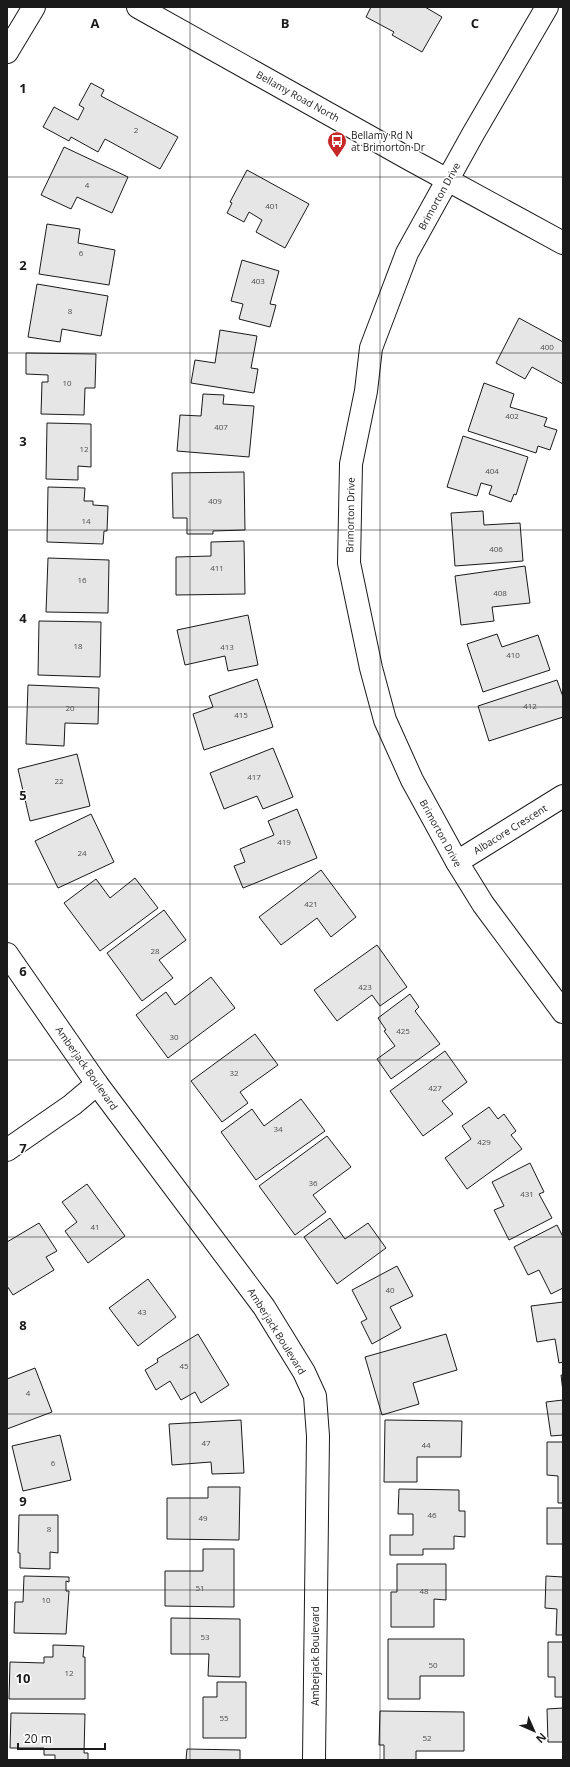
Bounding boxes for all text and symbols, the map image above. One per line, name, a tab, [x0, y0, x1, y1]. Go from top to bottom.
text: A	[91, 14, 100, 32]
text: B	[281, 14, 290, 32]
text: C	[471, 14, 479, 32]
street label: Bellamy Road North	[254, 67, 342, 125]
text: 1	[19, 79, 27, 97]
house number: 2	[134, 124, 139, 135]
place label: Bellamy Rd N at Brimorton Dr	[351, 128, 425, 154]
bus stop icon: Bellamy Rd N at Brimorton Dr	[326, 130, 348, 158]
street label: Brimorton Drive	[415, 159, 464, 232]
house number: 4	[85, 179, 90, 190]
house number: 401	[265, 200, 279, 211]
house number: 6	[79, 247, 84, 258]
text: 2	[19, 256, 27, 274]
house number: 403	[251, 275, 265, 286]
house number: 8	[68, 305, 73, 316]
house number: 400	[540, 341, 554, 352]
house number: 10	[62, 377, 72, 388]
house number: 402	[505, 410, 519, 421]
house number: 407	[214, 421, 228, 432]
text: 3	[19, 432, 27, 450]
house number: 12	[79, 443, 89, 454]
house number: 404	[485, 465, 499, 476]
street label: Brimorton Drive	[342, 477, 358, 553]
house number: 409	[208, 495, 222, 506]
house number: 14	[81, 515, 91, 526]
house number: 406	[489, 543, 503, 554]
house number: 411	[210, 562, 224, 573]
house number: 16	[77, 574, 87, 585]
house number: 408	[493, 587, 507, 598]
text: 4	[19, 609, 27, 627]
house number: 18	[73, 640, 83, 651]
house number: 413	[220, 641, 234, 652]
house number: 410	[506, 649, 520, 660]
house number: 412	[523, 700, 537, 711]
house number: 20	[65, 702, 75, 713]
house number: 415	[234, 709, 248, 720]
house number: 417	[247, 771, 261, 782]
house number: 22	[54, 775, 64, 786]
text: 5	[19, 786, 27, 804]
street label: Brimorton Drive	[417, 797, 466, 870]
street label: Albacore Crescent	[470, 800, 550, 857]
house number: 419	[277, 836, 291, 847]
house number: 24	[77, 847, 87, 858]
house number: 421	[304, 898, 318, 909]
house number: 28	[150, 945, 160, 956]
text: 6	[19, 962, 27, 980]
house number: 423	[358, 981, 372, 992]
street label: Amberjack Boulevard	[53, 1023, 121, 1113]
house number: 425	[396, 1025, 410, 1036]
house number: 30	[169, 1031, 179, 1042]
house number: 32	[229, 1067, 239, 1078]
house number: 427	[428, 1082, 442, 1093]
house number: 34	[273, 1123, 283, 1134]
house number: 429	[477, 1136, 491, 1147]
text: 7	[19, 1139, 27, 1157]
house number: 36	[308, 1177, 318, 1188]
house number: 431	[520, 1188, 534, 1199]
house number: 41	[90, 1221, 100, 1232]
house number: 40	[385, 1284, 395, 1295]
street label: Amberjack Boulevard	[245, 1285, 309, 1377]
house number: 43	[137, 1306, 147, 1317]
text: 8	[19, 1316, 27, 1334]
house number: 45	[179, 1360, 189, 1371]
house number: 4	[26, 1387, 31, 1398]
house number: 47	[201, 1437, 211, 1448]
house number: 44	[421, 1439, 431, 1450]
house number: 6	[51, 1457, 56, 1468]
text: 9	[19, 1492, 27, 1510]
house number: 46	[427, 1509, 437, 1520]
house number: 49	[198, 1512, 208, 1523]
house number: 8	[47, 1523, 52, 1534]
house number: 51	[195, 1582, 205, 1593]
house number: 48	[419, 1585, 429, 1596]
house number: 10	[41, 1594, 51, 1605]
street label: Amberjack Boulevard	[308, 1606, 322, 1706]
house number: 53	[200, 1631, 210, 1642]
house number: 50	[428, 1659, 438, 1670]
house number: 12	[64, 1667, 74, 1678]
text: 10	[16, 1669, 30, 1687]
north arrow	[514, 1711, 554, 1751]
house number: 55	[219, 1712, 229, 1723]
scale bar	[18, 1725, 105, 1751]
text: 20 m	[24, 1730, 52, 1747]
text: N	[533, 1730, 550, 1747]
house number: 52	[422, 1732, 432, 1743]

